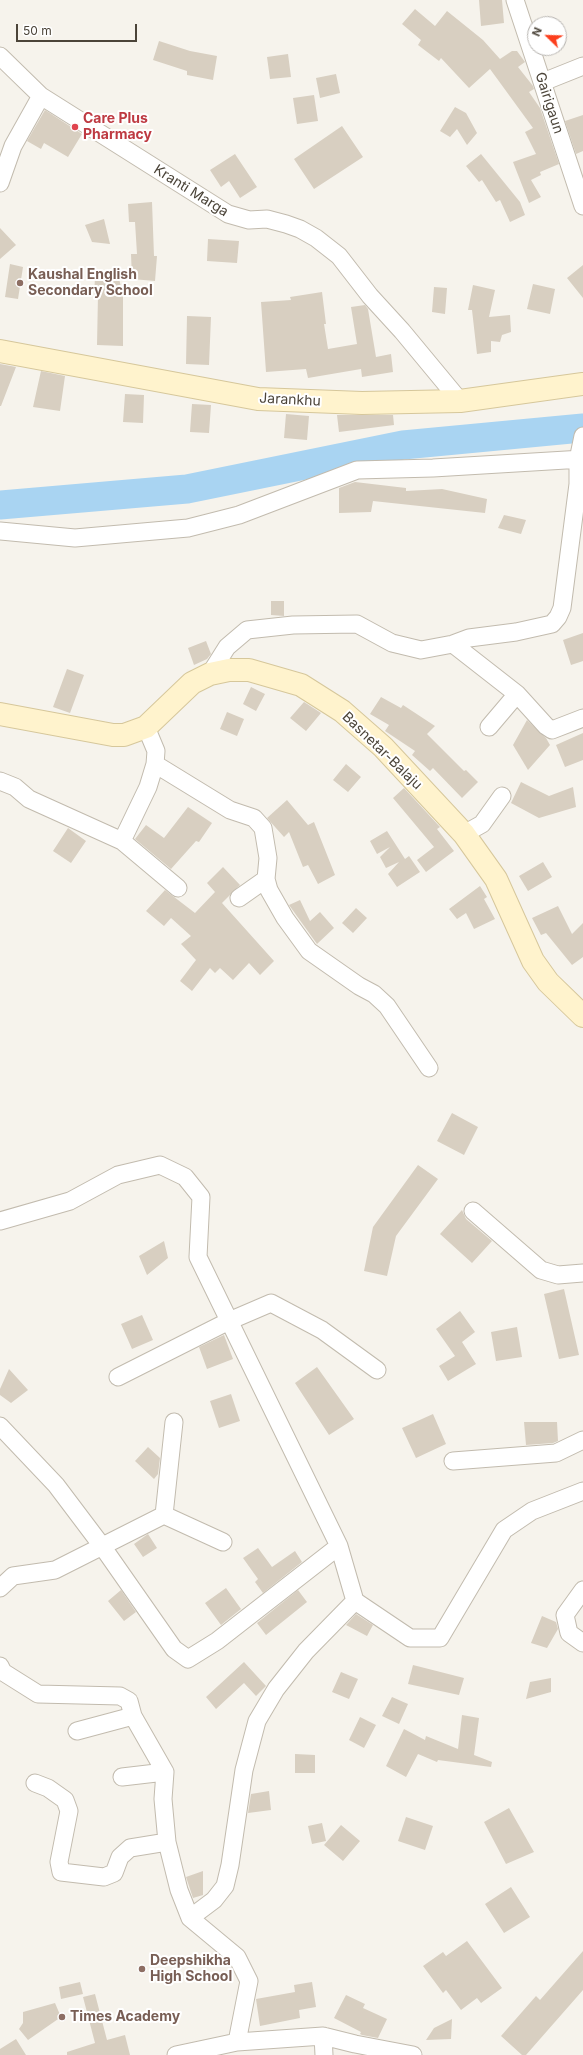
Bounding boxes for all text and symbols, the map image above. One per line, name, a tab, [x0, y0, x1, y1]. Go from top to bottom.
scale bar	[18, 16, 139, 42]
north arrow	[527, 16, 567, 56]
text: 50 m	[23, 23, 52, 38]
text: N	[529, 25, 545, 38]
street label: Gairigaun	[531, 70, 567, 136]
place label: Care Plus Pharmacy	[83, 111, 152, 144]
marker: Care Plus Pharmacy	[70, 122, 80, 132]
street label: Kranti Marga	[151, 161, 231, 221]
place label: Kaushal English Secondary School	[28, 267, 153, 300]
marker: Kaushal English Secondary School	[15, 278, 25, 288]
street label: Jarankhu	[259, 390, 321, 410]
street label: Basnetar-Balaju	[339, 709, 425, 793]
place label: Deepshikha High School	[150, 1953, 232, 1986]
marker: Deepshikha High School	[137, 1964, 147, 1974]
place label: Times Academy	[70, 2009, 180, 2025]
marker: Times Academy	[57, 2012, 67, 2022]

